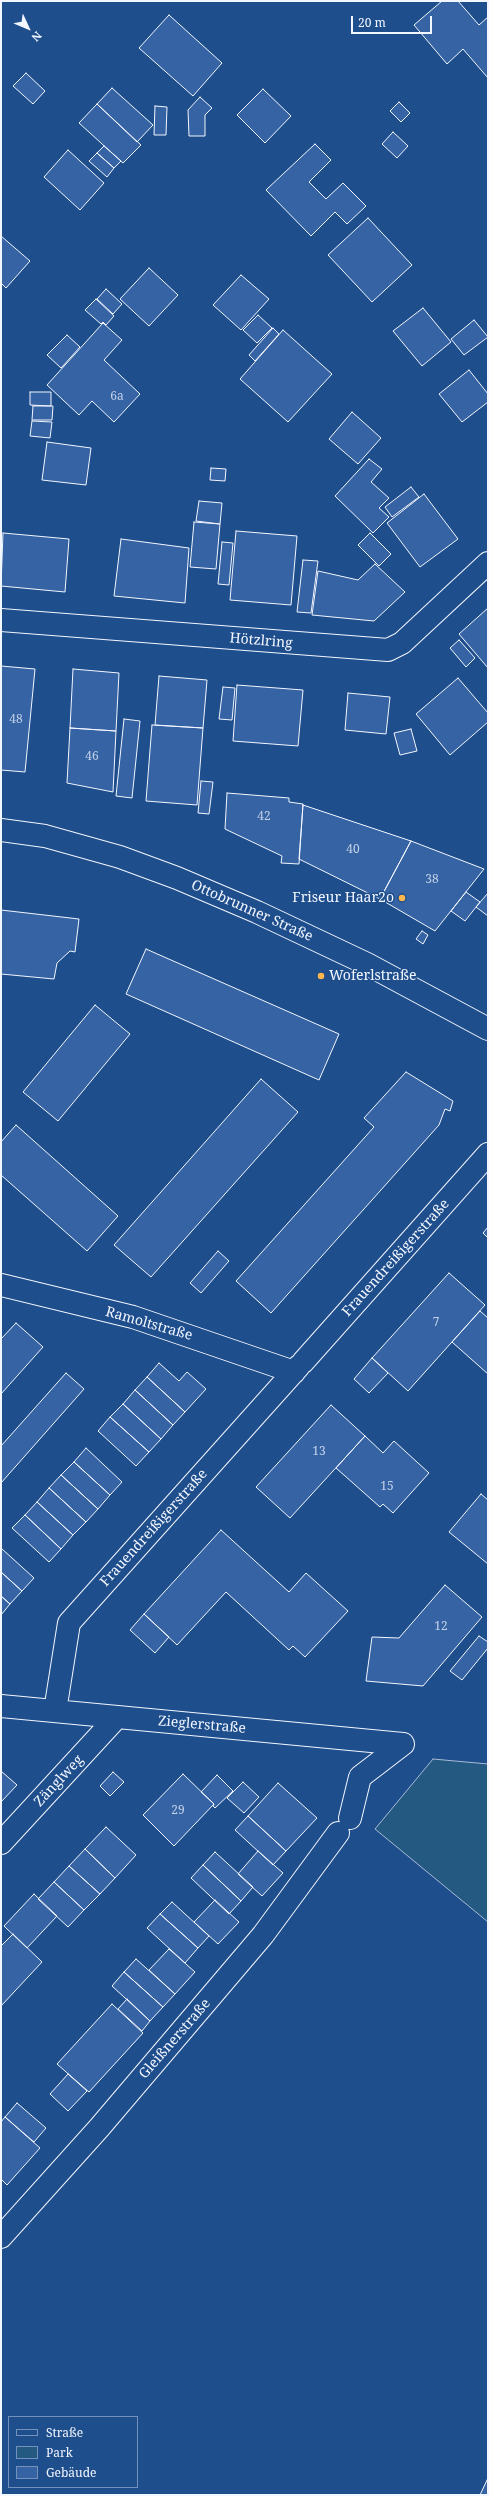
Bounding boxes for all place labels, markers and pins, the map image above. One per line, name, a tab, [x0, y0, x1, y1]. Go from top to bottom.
place label: Friseur Haar2o	[292, 890, 394, 906]
marker: Friseur Haar2o	[397, 893, 407, 903]
place label: Woferlstraße	[329, 968, 416, 984]
marker: Woferlstraße	[316, 971, 326, 981]

